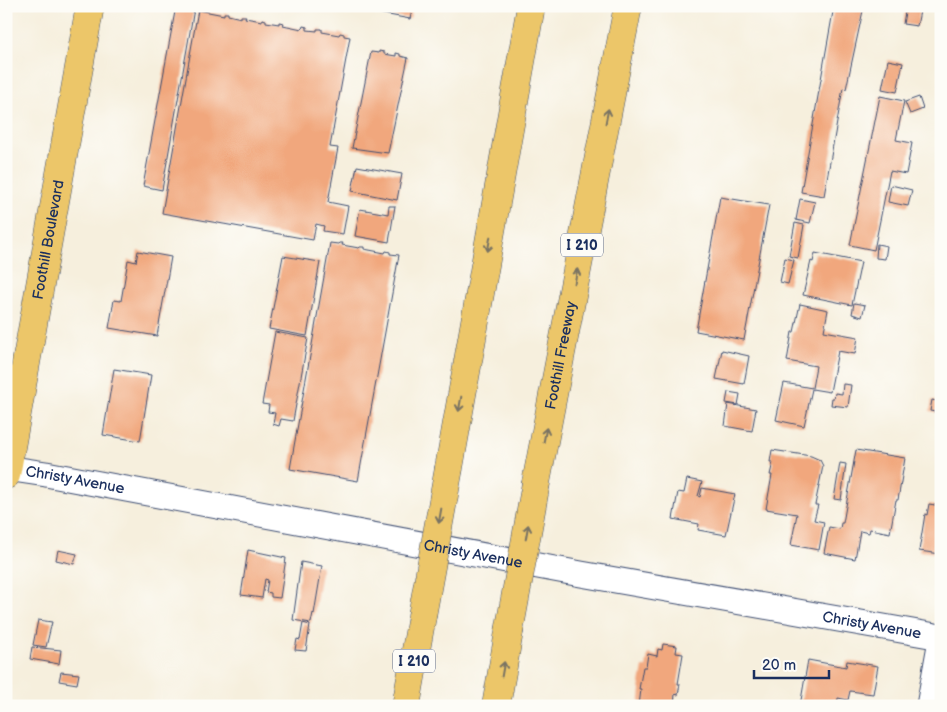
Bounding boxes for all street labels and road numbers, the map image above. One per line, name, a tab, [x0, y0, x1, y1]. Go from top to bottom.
street label: Foothill Boulevard	[28, 179, 68, 301]
road number: I 210	[561, 234, 603, 256]
street label: Foothill Freeway	[541, 299, 580, 411]
street label: Christy Avenue	[24, 462, 126, 498]
street label: Christy Avenue	[422, 535, 524, 572]
street label: Christy Avenue	[821, 607, 923, 643]
road number: I 210	[393, 649, 435, 672]

